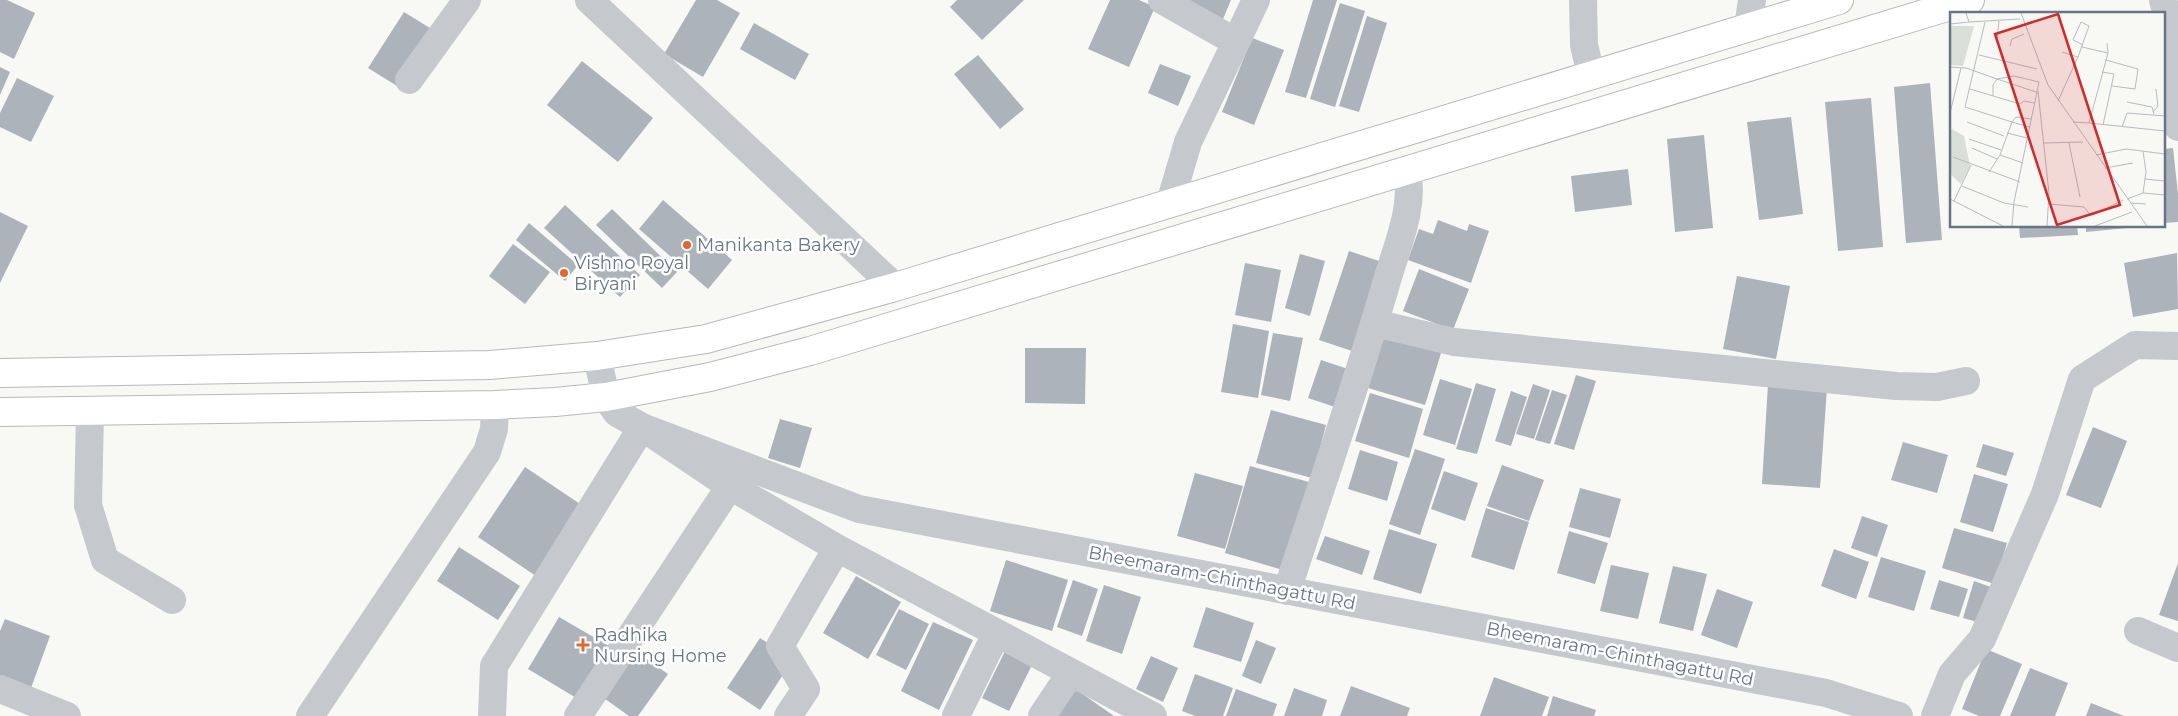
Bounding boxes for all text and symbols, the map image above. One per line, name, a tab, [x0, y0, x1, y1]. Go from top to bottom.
inset map	[1950, 12, 2166, 228]
place label: Manikanta Bakery	[697, 234, 860, 256]
marker: Manikanta Bakery	[681, 239, 693, 251]
place label: Vishno Royal Biryani	[574, 252, 689, 295]
marker: Vishno Royal Biryani	[558, 267, 570, 279]
street label: Bheemaram-Chinthagattu Rd	[1086, 541, 1358, 615]
street label: Bheemaram-Chinthagattu Rd	[1484, 617, 1756, 691]
place label: Radhika Nursing Home	[594, 624, 727, 667]
marker: Radhika Nursing Home	[576, 638, 590, 652]

